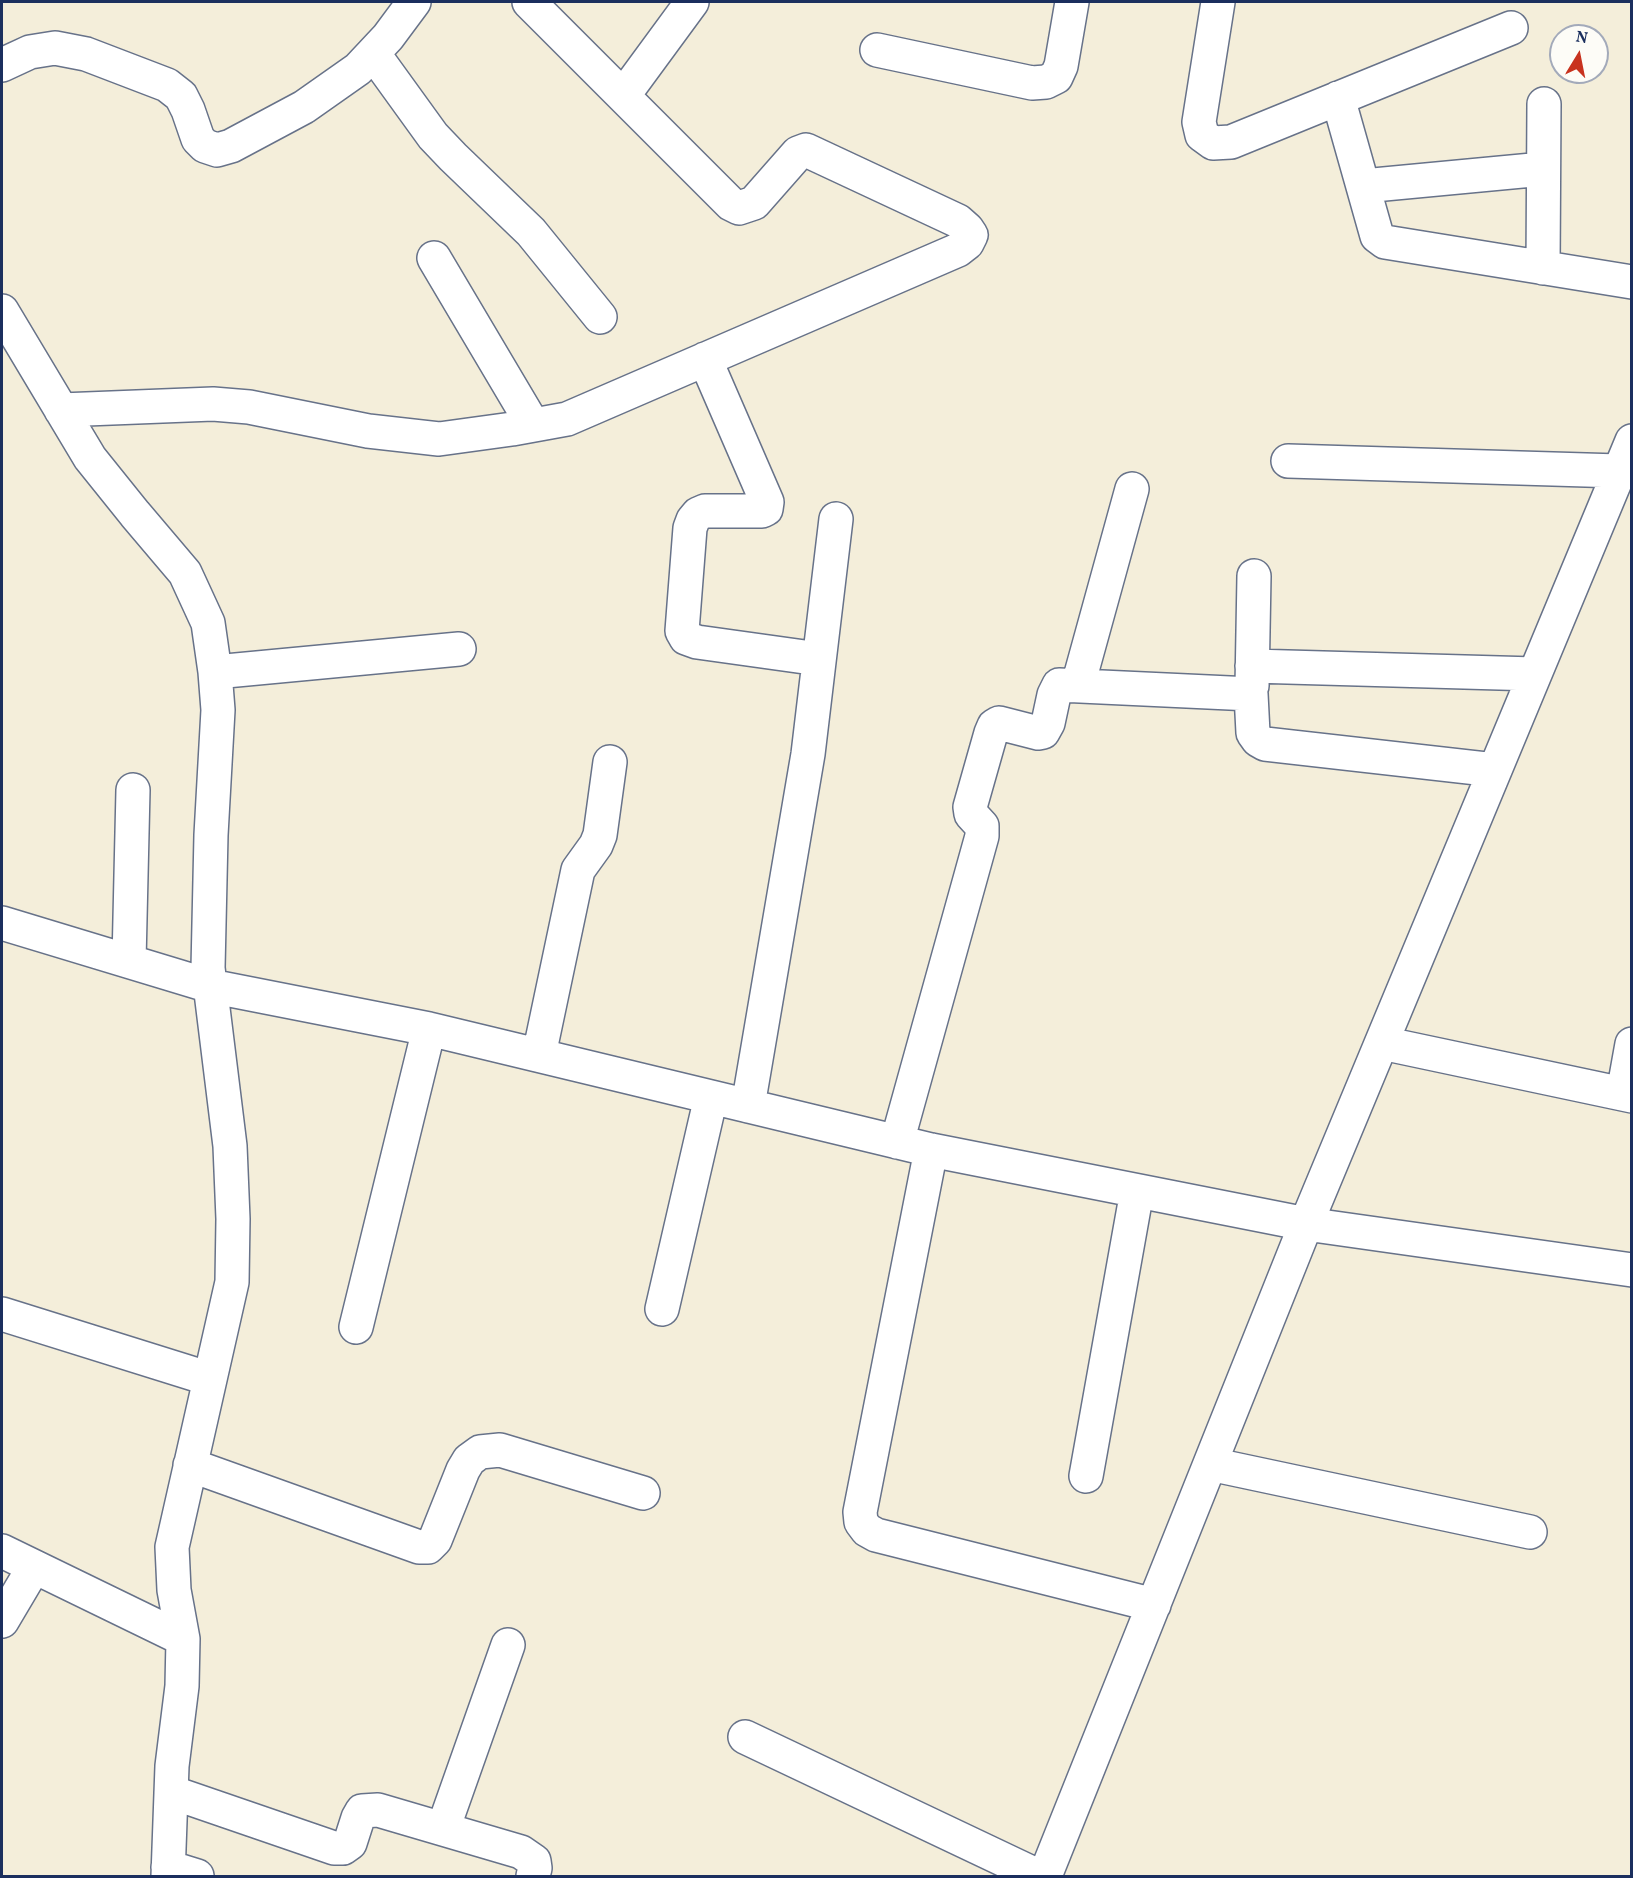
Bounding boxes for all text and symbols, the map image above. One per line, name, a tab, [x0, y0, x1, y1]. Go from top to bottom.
north arrow	[1549, 24, 1609, 84]
text: N	[1574, 26, 1589, 50]

